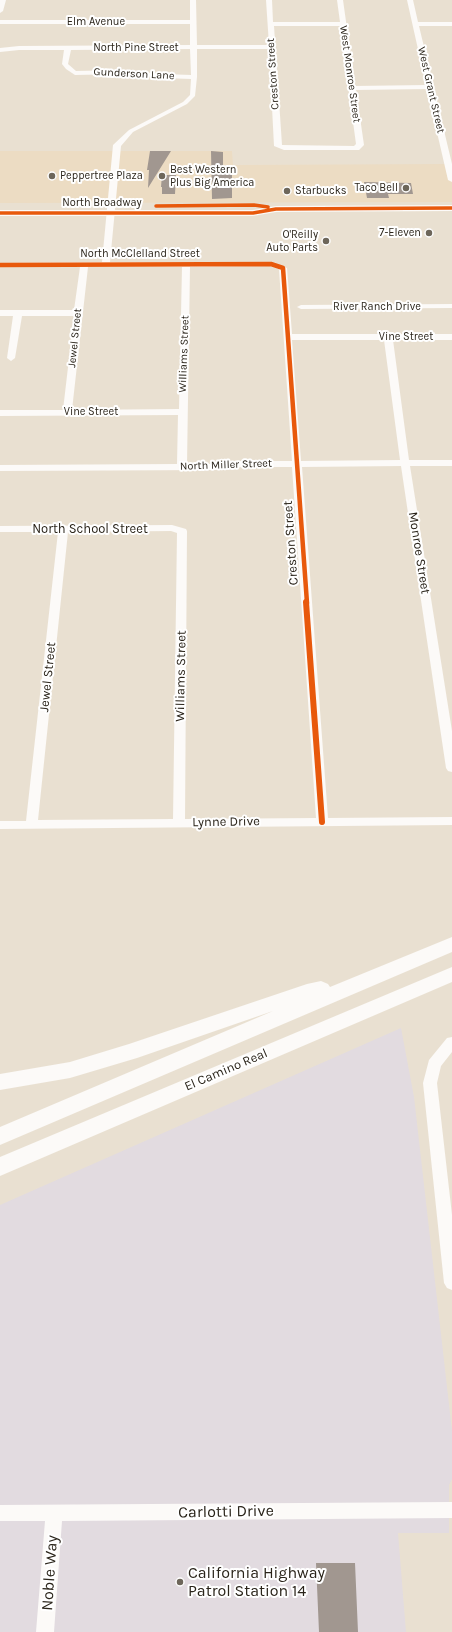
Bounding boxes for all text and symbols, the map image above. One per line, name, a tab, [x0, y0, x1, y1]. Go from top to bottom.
street label: Elm Avenue	[67, 15, 125, 29]
street label: West Monroe Street	[337, 25, 363, 123]
street label: Creston Street	[264, 38, 282, 110]
street label: North Pine Street	[93, 41, 179, 55]
street label: West Grant Street	[415, 45, 447, 135]
street label: Gunderson Lane	[93, 65, 175, 83]
place label: Best Western Plus Big America	[170, 163, 254, 189]
place label: Peppertree Plaza	[60, 169, 143, 183]
marker: Peppertree Plaza	[47, 171, 57, 181]
marker: Best Western Plus Big America	[157, 171, 167, 181]
place label: Taco Bell	[354, 181, 398, 195]
marker: Taco Bell	[401, 183, 411, 193]
place label: Starbucks	[295, 184, 347, 198]
marker: Starbucks	[282, 186, 292, 196]
street label: North Broadway	[62, 196, 142, 210]
place label: 7-Eleven	[379, 226, 421, 240]
place label: O'Reilly Auto Parts	[266, 228, 318, 254]
marker: 7-Eleven	[424, 228, 434, 238]
marker: O'Reilly Auto Parts	[321, 236, 331, 246]
street label: North McClelland Street	[80, 247, 200, 261]
street label: River Ranch Drive	[333, 300, 421, 314]
street label: Jewel Street	[65, 308, 85, 368]
street label: Williams Street	[176, 315, 192, 393]
street label: Vine Street	[379, 330, 433, 344]
street label: Vine Street	[64, 405, 118, 419]
street label: North Miller Street	[180, 457, 272, 473]
street label: Creston Street	[280, 500, 302, 586]
street label: Monroe Street	[405, 511, 433, 595]
street label: North School Street	[32, 521, 148, 537]
street label: Williams Street	[172, 630, 190, 722]
street label: Jewel Street	[37, 641, 59, 713]
street label: Lynne Drive	[192, 814, 260, 830]
street label: El Camino Real	[182, 1045, 270, 1095]
street label: Carlotti Drive	[178, 1502, 274, 1522]
street label: Noble Way	[38, 1535, 62, 1611]
place label: California Highway Patrol Station 14	[188, 1563, 325, 1601]
marker: California Highway Patrol Station 14	[175, 1577, 185, 1587]

